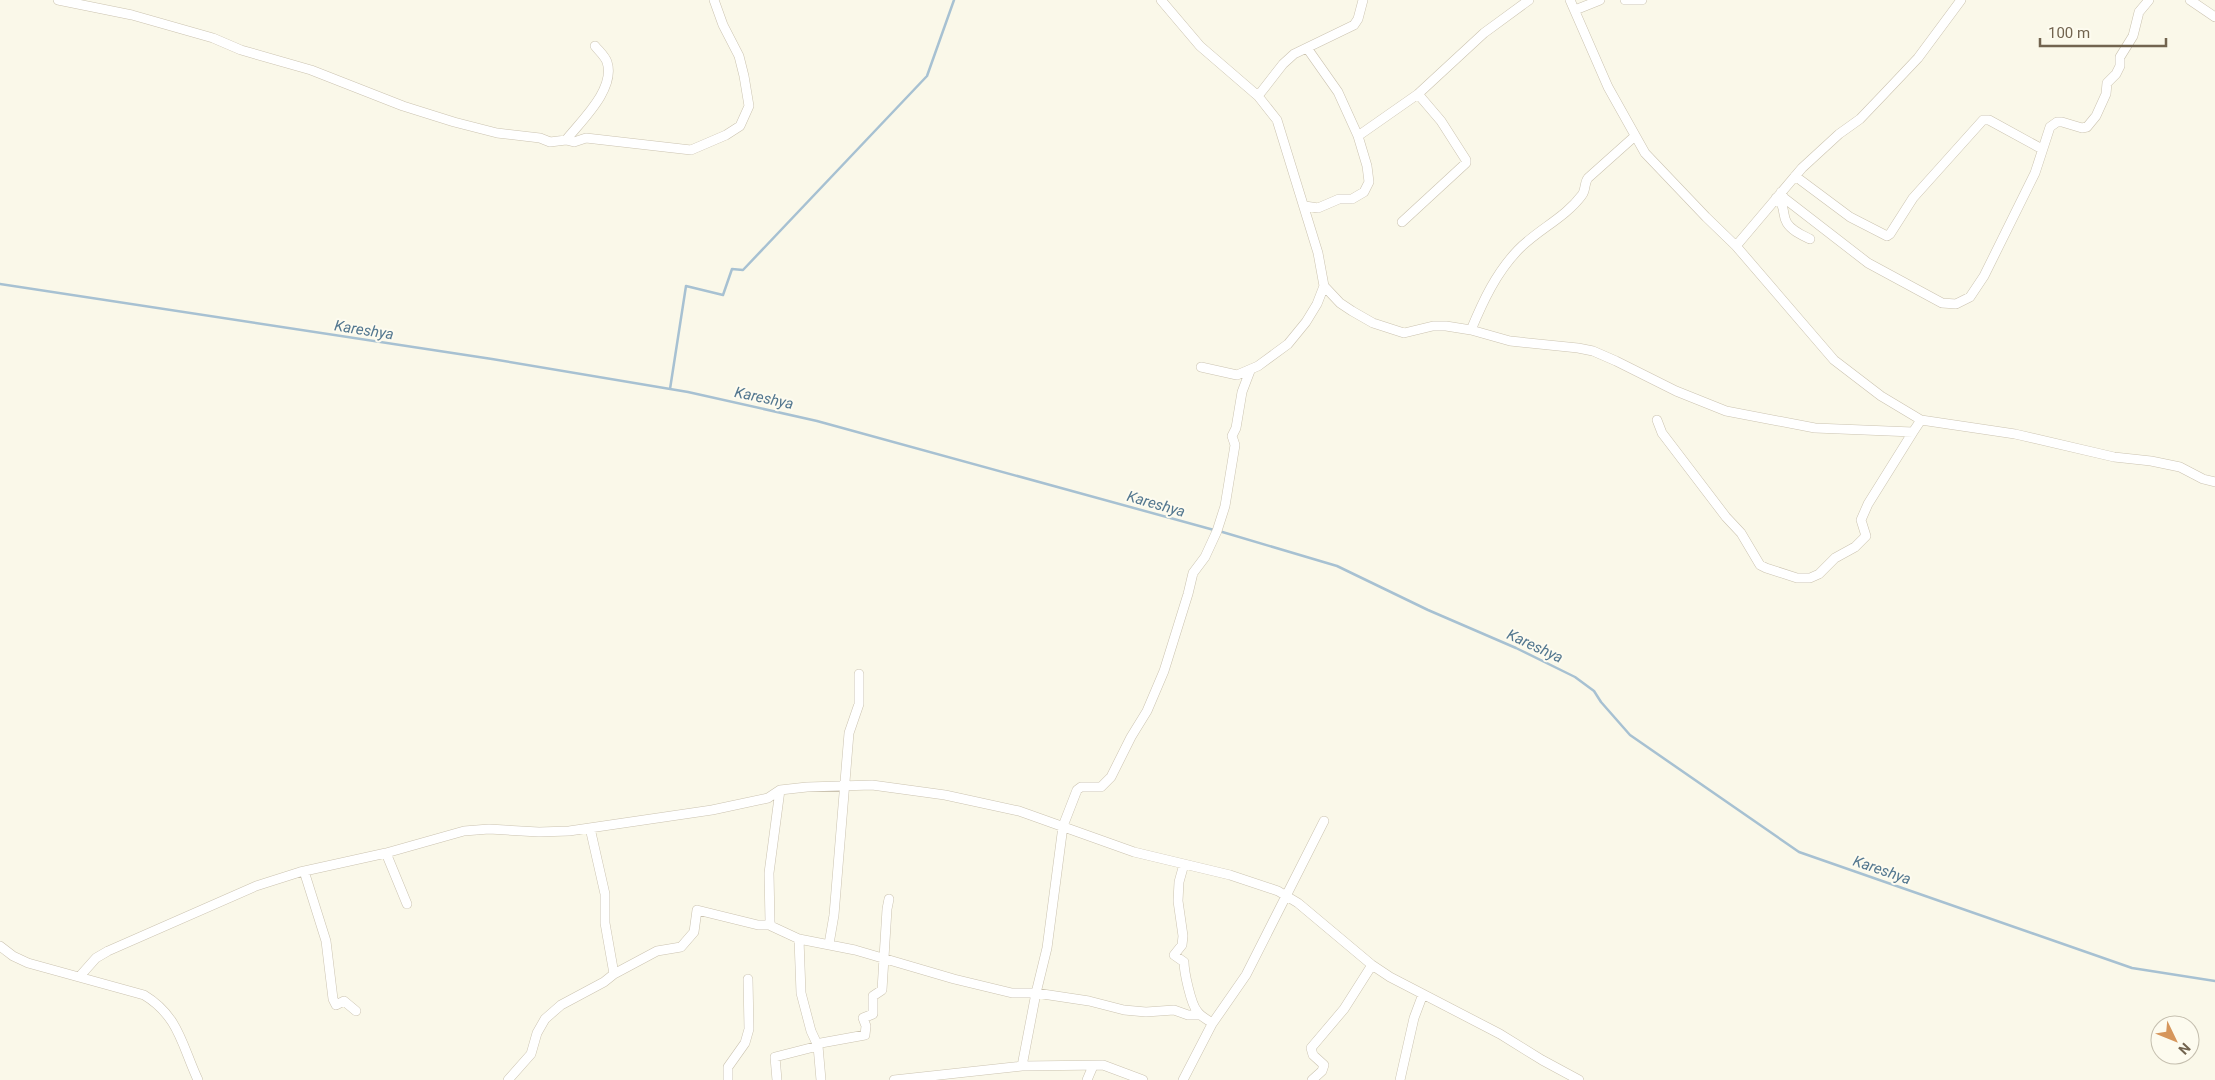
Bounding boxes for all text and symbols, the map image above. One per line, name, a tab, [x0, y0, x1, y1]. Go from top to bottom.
scale bar	[2040, 15, 2166, 47]
text: 100 m	[2048, 24, 2090, 42]
water label: Kareshya	[333, 316, 395, 344]
water label: Kareshya	[733, 383, 795, 413]
water label: Kareshya	[1125, 487, 1187, 521]
water label: Kareshya	[1504, 625, 1566, 667]
water label: Kareshya	[1851, 852, 1913, 888]
north arrow	[2150, 1015, 2200, 1065]
text: N	[2175, 1040, 2194, 1058]

